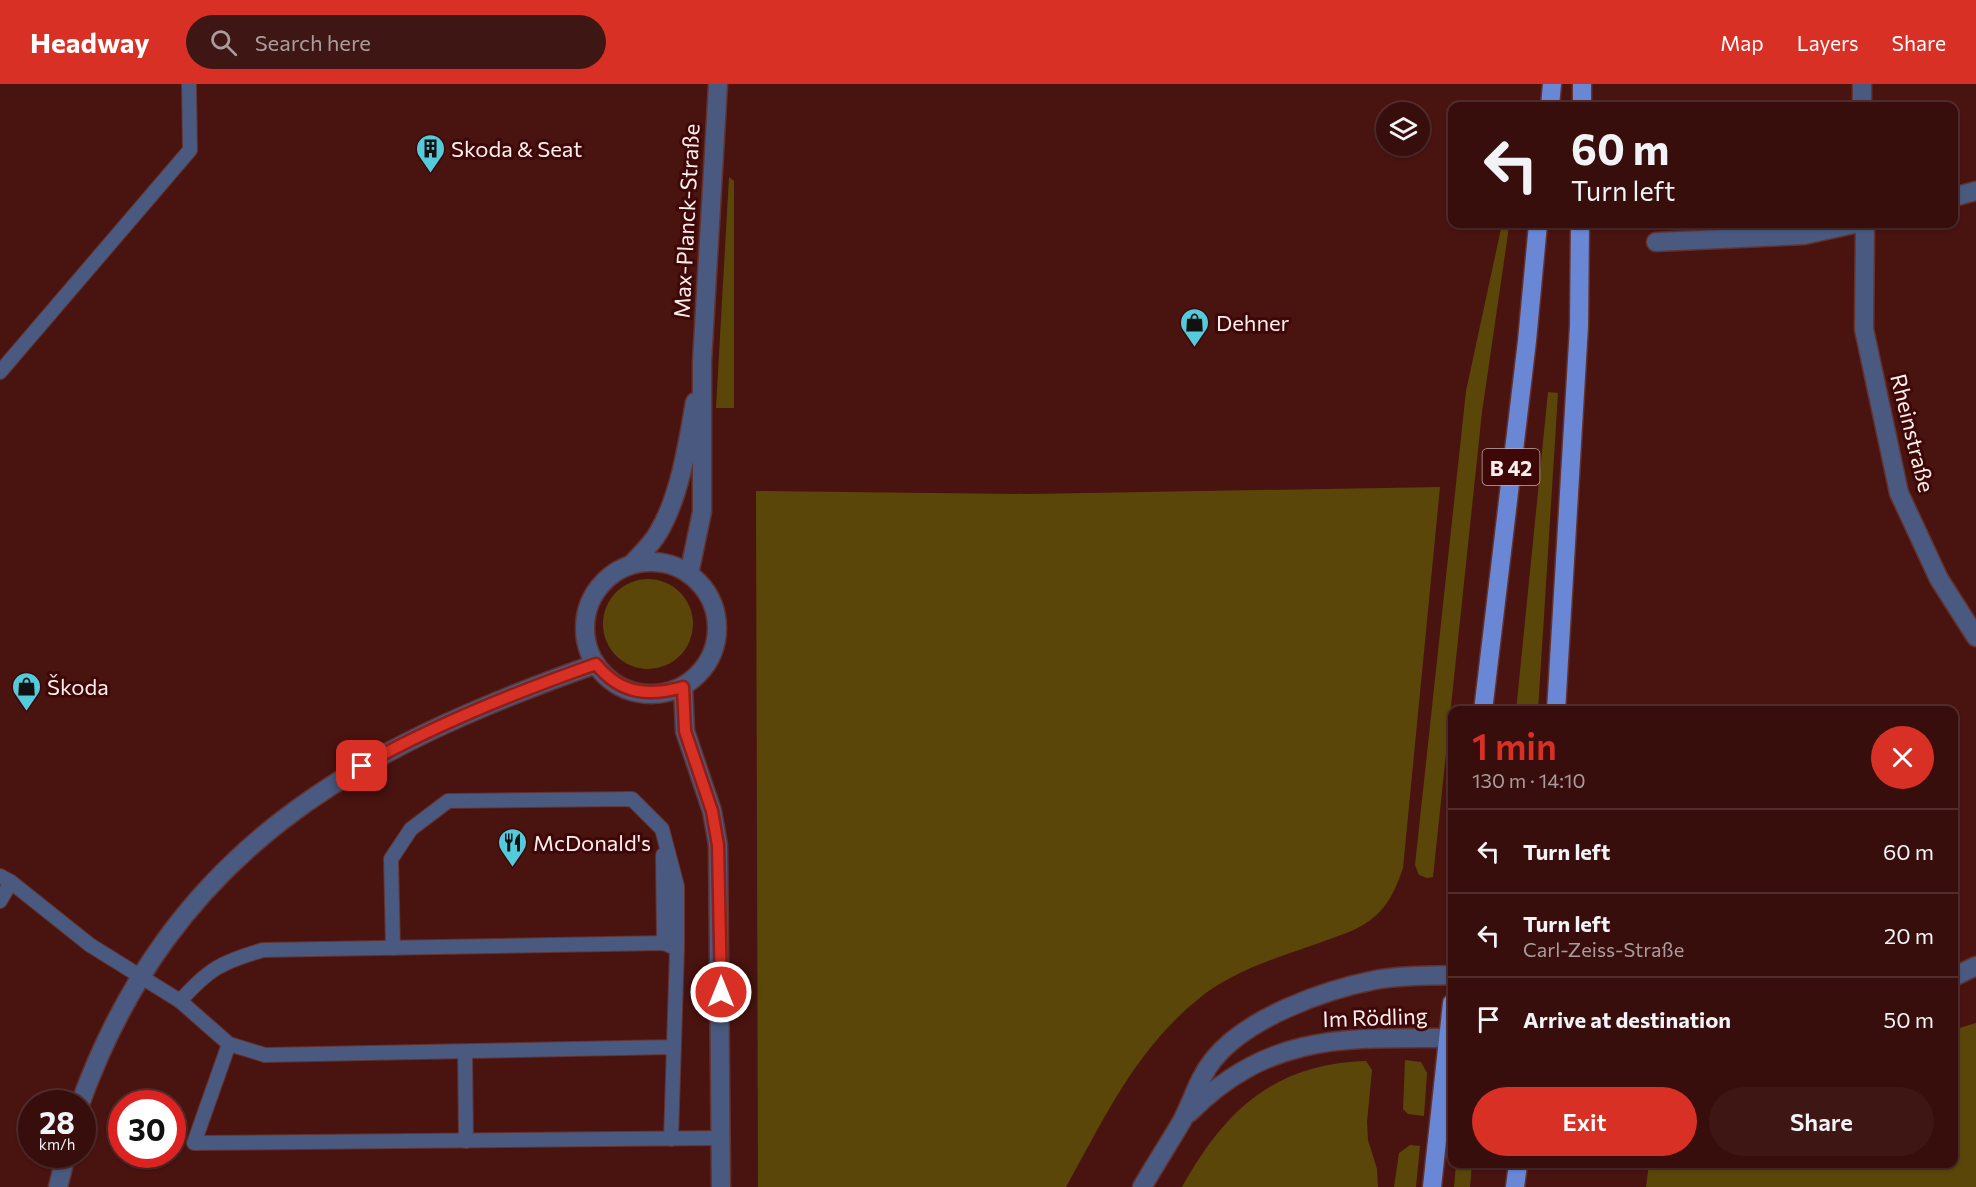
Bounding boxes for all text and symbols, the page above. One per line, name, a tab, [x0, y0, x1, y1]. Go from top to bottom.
search box	[186, 15, 606, 69]
text: Headway	[30, 25, 150, 59]
icon: search	[207, 26, 240, 59]
text: Search here	[255, 29, 371, 56]
text: Map	[1720, 30, 1764, 55]
text: Layers	[1797, 30, 1859, 55]
text: Share	[1892, 30, 1946, 55]
map controls	[1376, 102, 1430, 156]
button: layers	[1376, 102, 1430, 156]
text: 60 m	[1571, 122, 1670, 174]
street label: Max-Planck-Straße	[667, 123, 705, 319]
icon: left	[1472, 126, 1550, 204]
building icon: Skoda & Seat	[414, 132, 446, 174]
place label: Skoda & Seat	[451, 135, 582, 162]
text: Turn left	[1571, 174, 1675, 207]
shop icon: Dehner	[1179, 306, 1211, 348]
place label: Dehner	[1216, 309, 1290, 336]
street label: Rheinstraße	[1885, 371, 1941, 495]
road number: B 42	[1482, 449, 1540, 485]
shop icon: Škoda	[10, 670, 42, 712]
place label: Škoda	[47, 673, 109, 700]
text: 1 min	[1472, 723, 1557, 767]
button: close	[1871, 726, 1934, 789]
pin	[336, 740, 387, 791]
icon: arrive	[345, 749, 378, 782]
text: 130 m · 14:10	[1472, 768, 1586, 792]
restaurant icon: McDonald's	[496, 826, 528, 868]
place label: McDonald's	[533, 829, 651, 856]
icon: left	[1472, 835, 1505, 868]
text: Turn left	[1523, 838, 1610, 865]
text: 60 m	[1883, 838, 1934, 865]
text: Turn left	[1523, 910, 1610, 937]
icon: left	[1472, 919, 1505, 952]
text: 20 m	[1884, 922, 1934, 949]
text: Carl-Zeiss-Straße	[1523, 937, 1684, 961]
position arrow	[689, 960, 753, 1024]
street label: Im Rödling	[1322, 1002, 1428, 1032]
icon: arrive	[1472, 1003, 1505, 1036]
text: Arrive at destination	[1523, 1006, 1731, 1033]
text: 50 m	[1884, 1006, 1934, 1033]
button: Exit	[1472, 1087, 1697, 1156]
button: Share	[1709, 1087, 1934, 1156]
speed limit sign: 30	[108, 1090, 186, 1168]
text: 28	[39, 1103, 75, 1140]
text: km/h	[39, 1135, 75, 1153]

